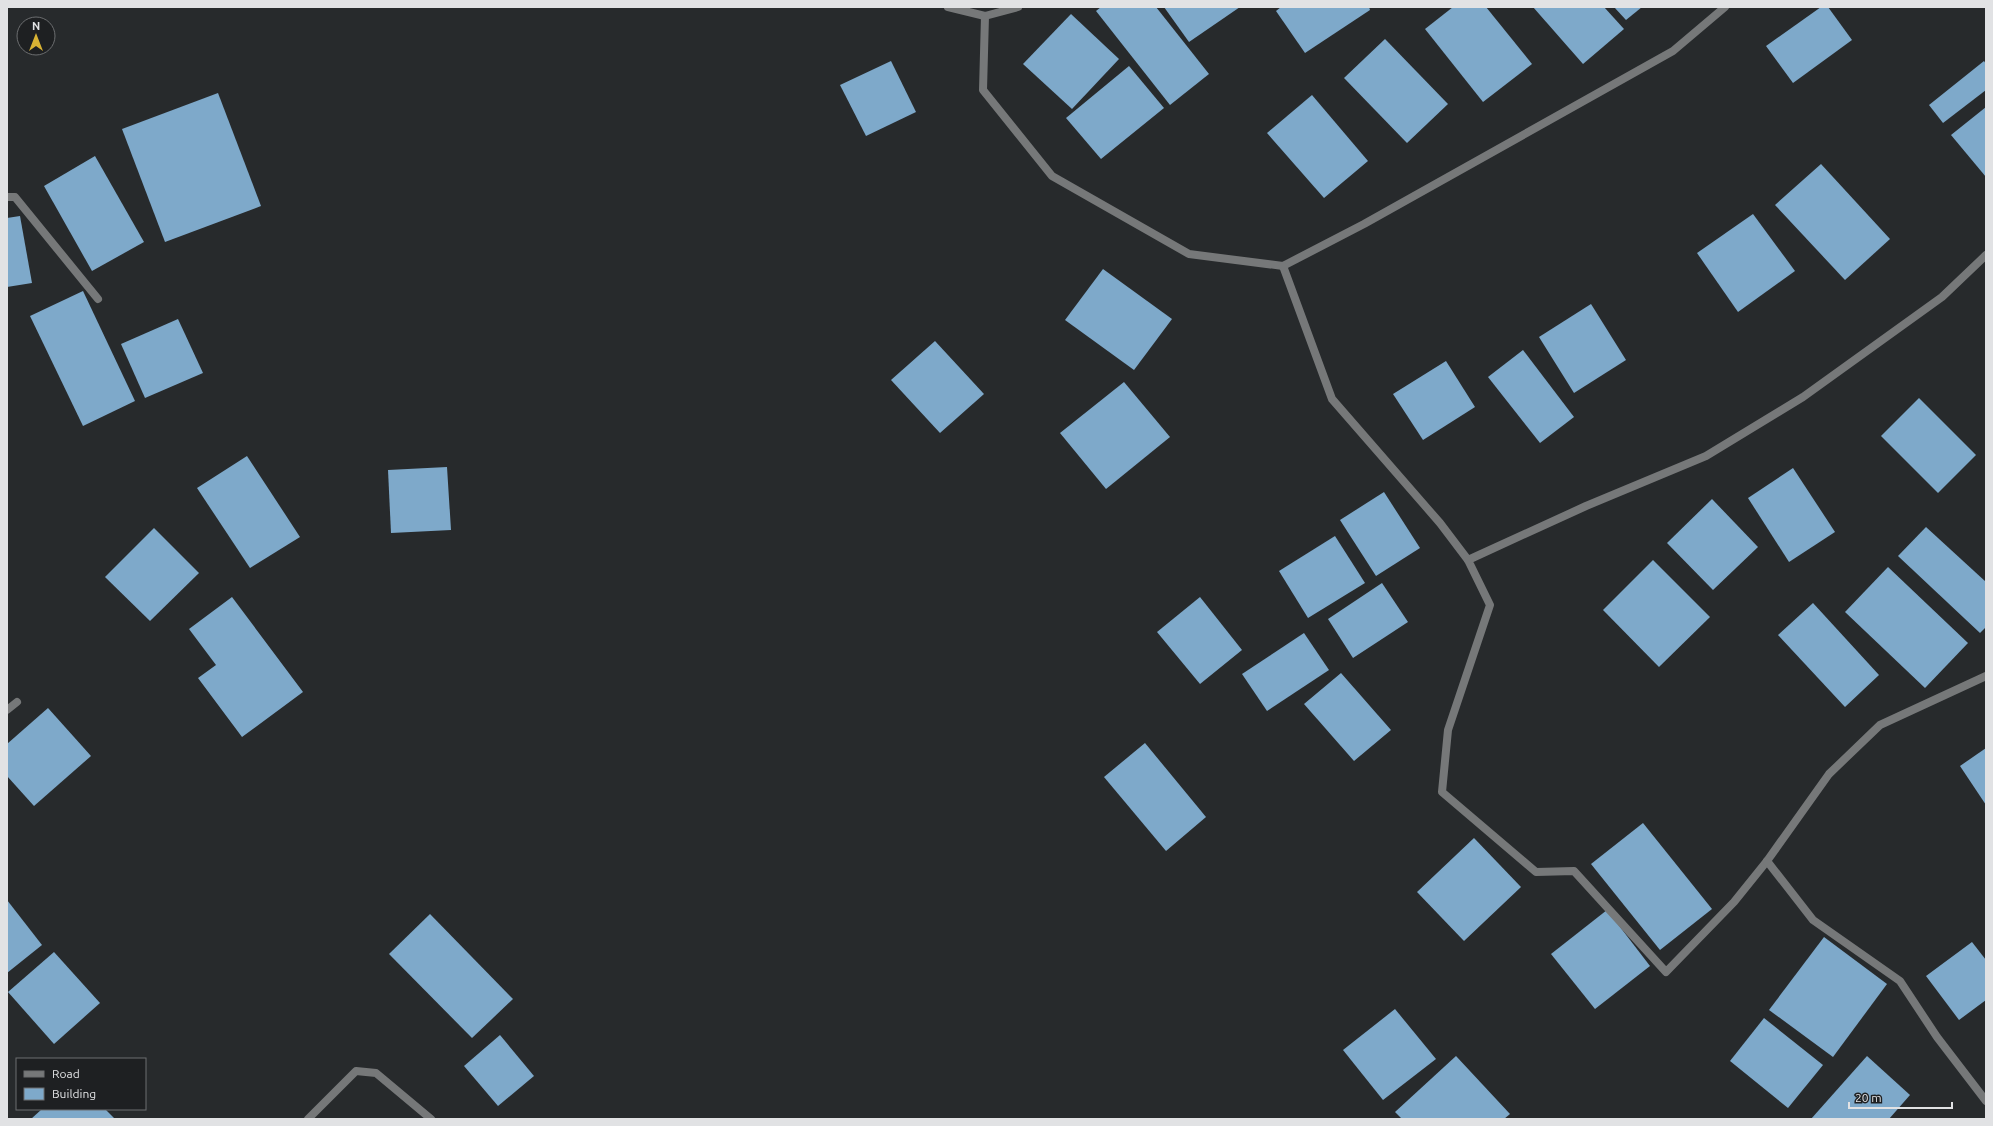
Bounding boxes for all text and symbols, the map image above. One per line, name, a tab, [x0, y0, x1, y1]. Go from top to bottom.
north arrow	[16, 16, 56, 56]
text: N	[32, 20, 40, 32]
legend	[16, 1058, 146, 1110]
text: Road	[52, 1067, 80, 1080]
scale bar	[1849, 1084, 1952, 1110]
text: Building	[52, 1087, 96, 1100]
text: 20 m	[1855, 1091, 1882, 1104]

